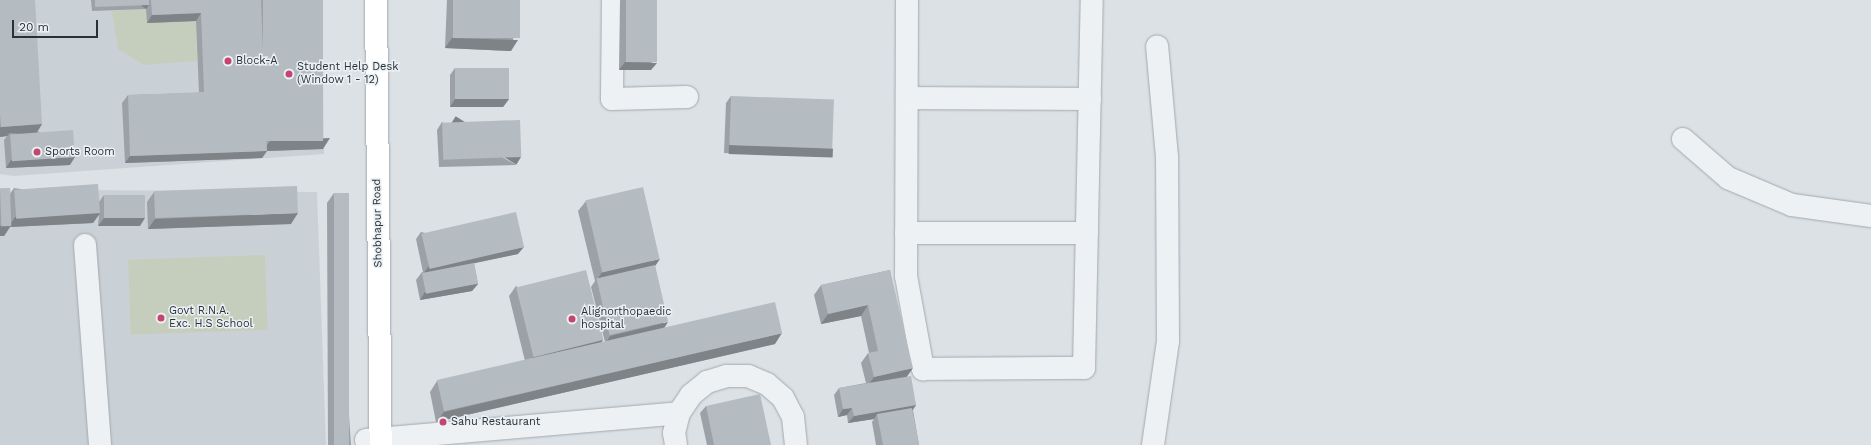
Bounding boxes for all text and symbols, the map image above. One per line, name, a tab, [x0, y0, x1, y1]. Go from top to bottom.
scale bar	[14, 12, 100, 38]
text: 20 m	[19, 20, 49, 34]
place label: Block-A	[236, 54, 278, 68]
marker: Block-A	[223, 56, 233, 66]
place label: Student Help Desk (Window 1 - 12)	[297, 61, 398, 87]
marker: Student Help Desk (Window 1 - 12)	[284, 69, 294, 79]
place label: Sports Room	[45, 145, 115, 159]
marker: Sports Room	[32, 147, 42, 157]
street label: Shobhapur Road	[371, 178, 385, 268]
place label: Govt R.N.A. Exc. H.S School	[169, 305, 253, 331]
place label: Alignorthopaedic hospital	[581, 306, 671, 332]
marker: Govt R.N.A. Exc. H.S School	[156, 313, 166, 323]
marker: Alignorthopaedic hospital	[566, 313, 578, 325]
place label: Sahu Restaurant	[451, 415, 540, 429]
marker: Sahu Restaurant	[438, 417, 448, 427]

